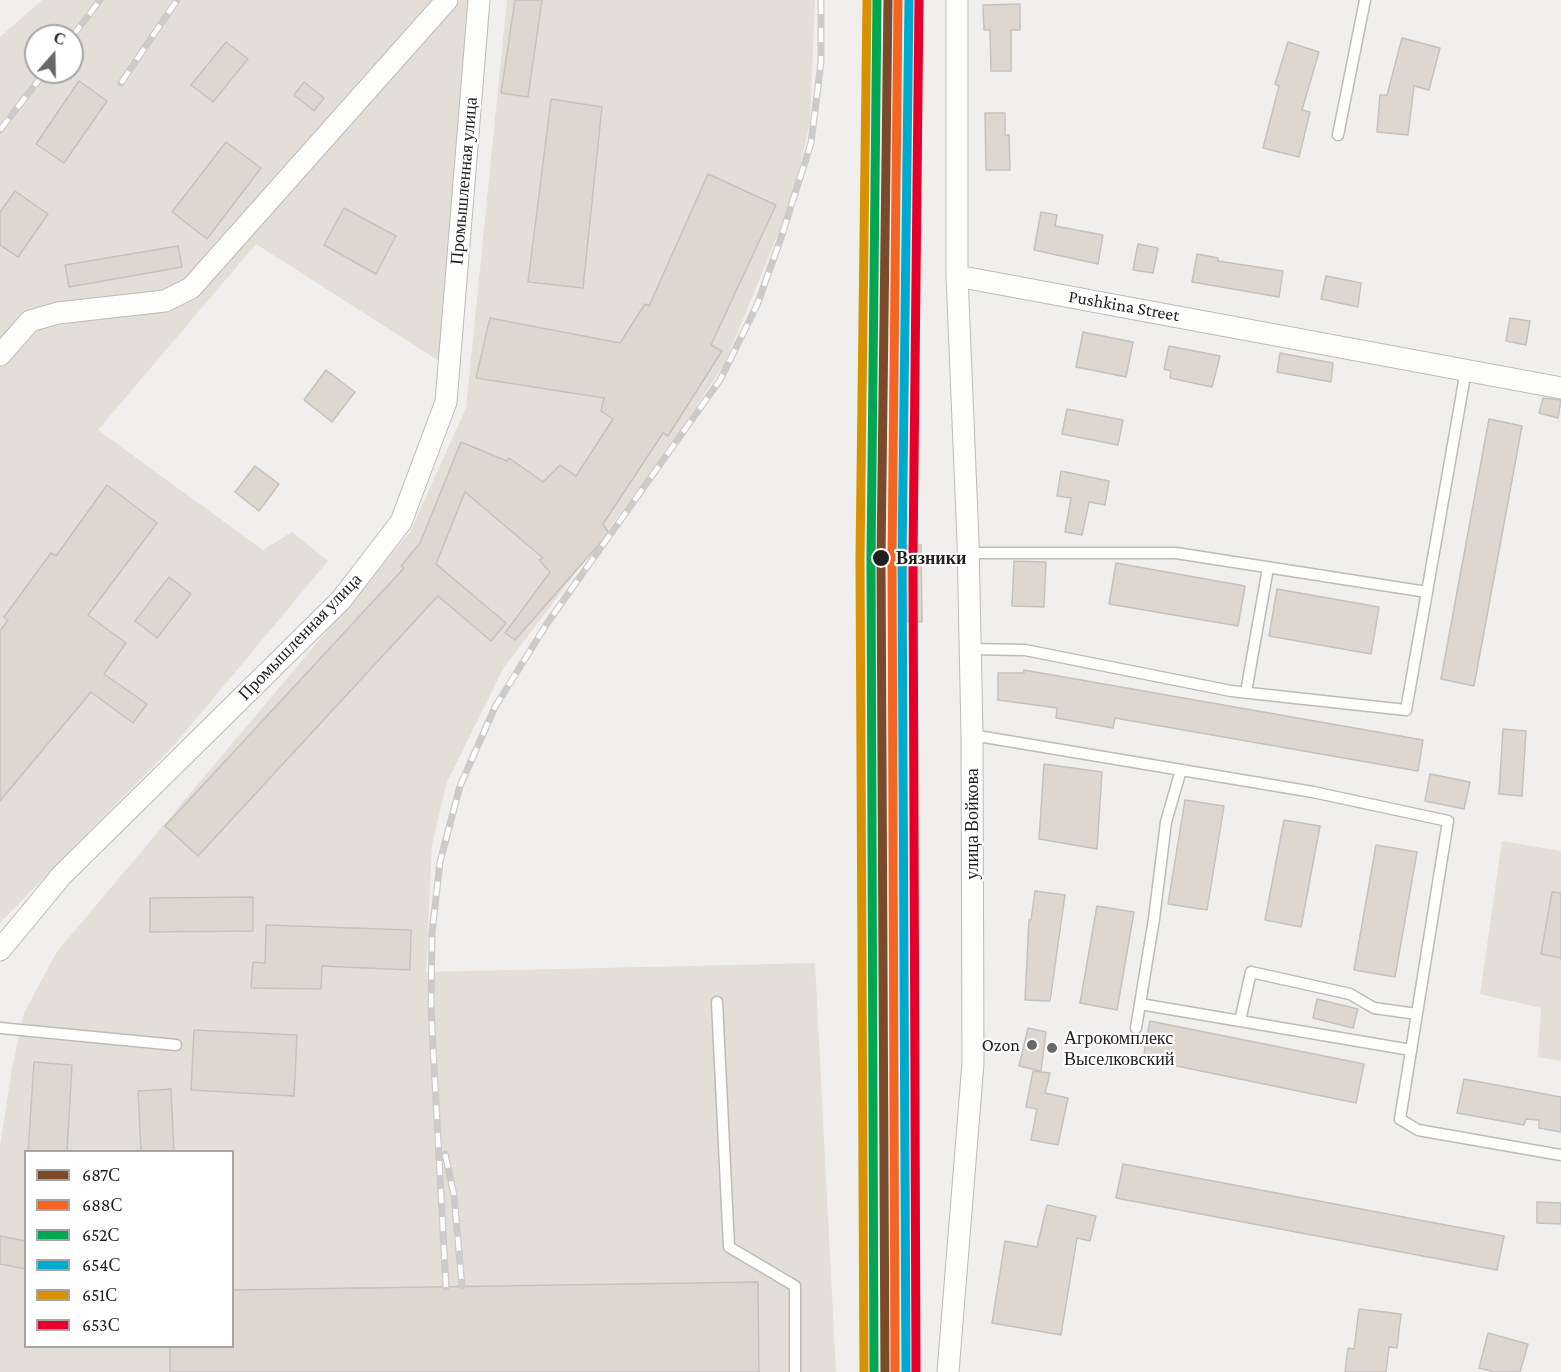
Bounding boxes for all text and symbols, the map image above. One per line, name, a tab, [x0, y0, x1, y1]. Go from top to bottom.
north arrow	[24, 24, 84, 84]
text: С	[51, 29, 68, 48]
street label: Промышленная улица	[446, 96, 482, 266]
street label: Pushkina Street	[1067, 286, 1181, 326]
place label: Вязники	[896, 547, 966, 569]
marker: Вязники	[871, 548, 891, 568]
street label: Промышленная улица	[234, 569, 366, 705]
street label: улица Войкова	[961, 768, 983, 880]
place label: Агрокомплекс Выселковский	[1064, 1027, 1175, 1070]
place label: Ozon	[982, 1034, 1020, 1056]
marker: Ozon	[1025, 1038, 1039, 1052]
marker: Агрокомплекс Выселковский	[1045, 1041, 1059, 1055]
legend	[24, 1150, 234, 1348]
text: 687С	[82, 1165, 120, 1185]
text: 688С	[82, 1195, 123, 1215]
text: 652С	[82, 1225, 120, 1245]
text: 654С	[82, 1255, 121, 1275]
text: 651С	[82, 1285, 117, 1305]
text: 653С	[82, 1315, 120, 1335]

